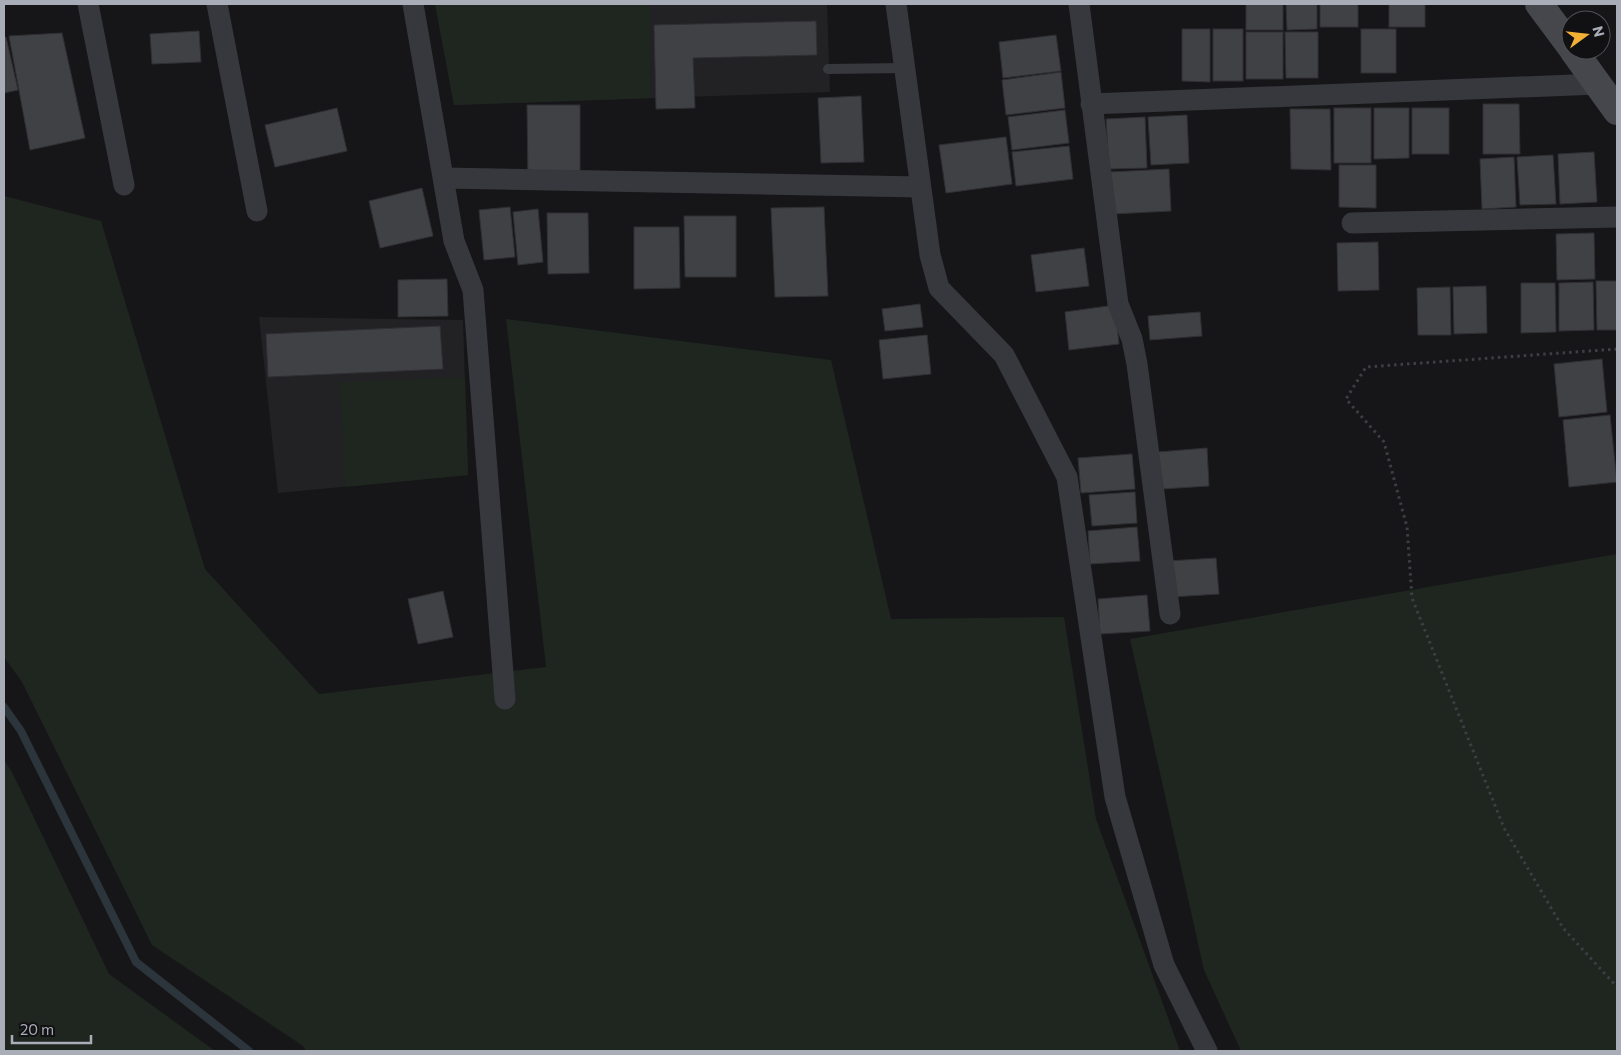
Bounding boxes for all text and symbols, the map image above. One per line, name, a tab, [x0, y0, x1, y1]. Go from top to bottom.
north arrow	[1561, 10, 1611, 60]
text: N	[1589, 24, 1609, 39]
scale bar	[12, 1012, 91, 1044]
text: 20 m	[20, 1020, 54, 1038]

